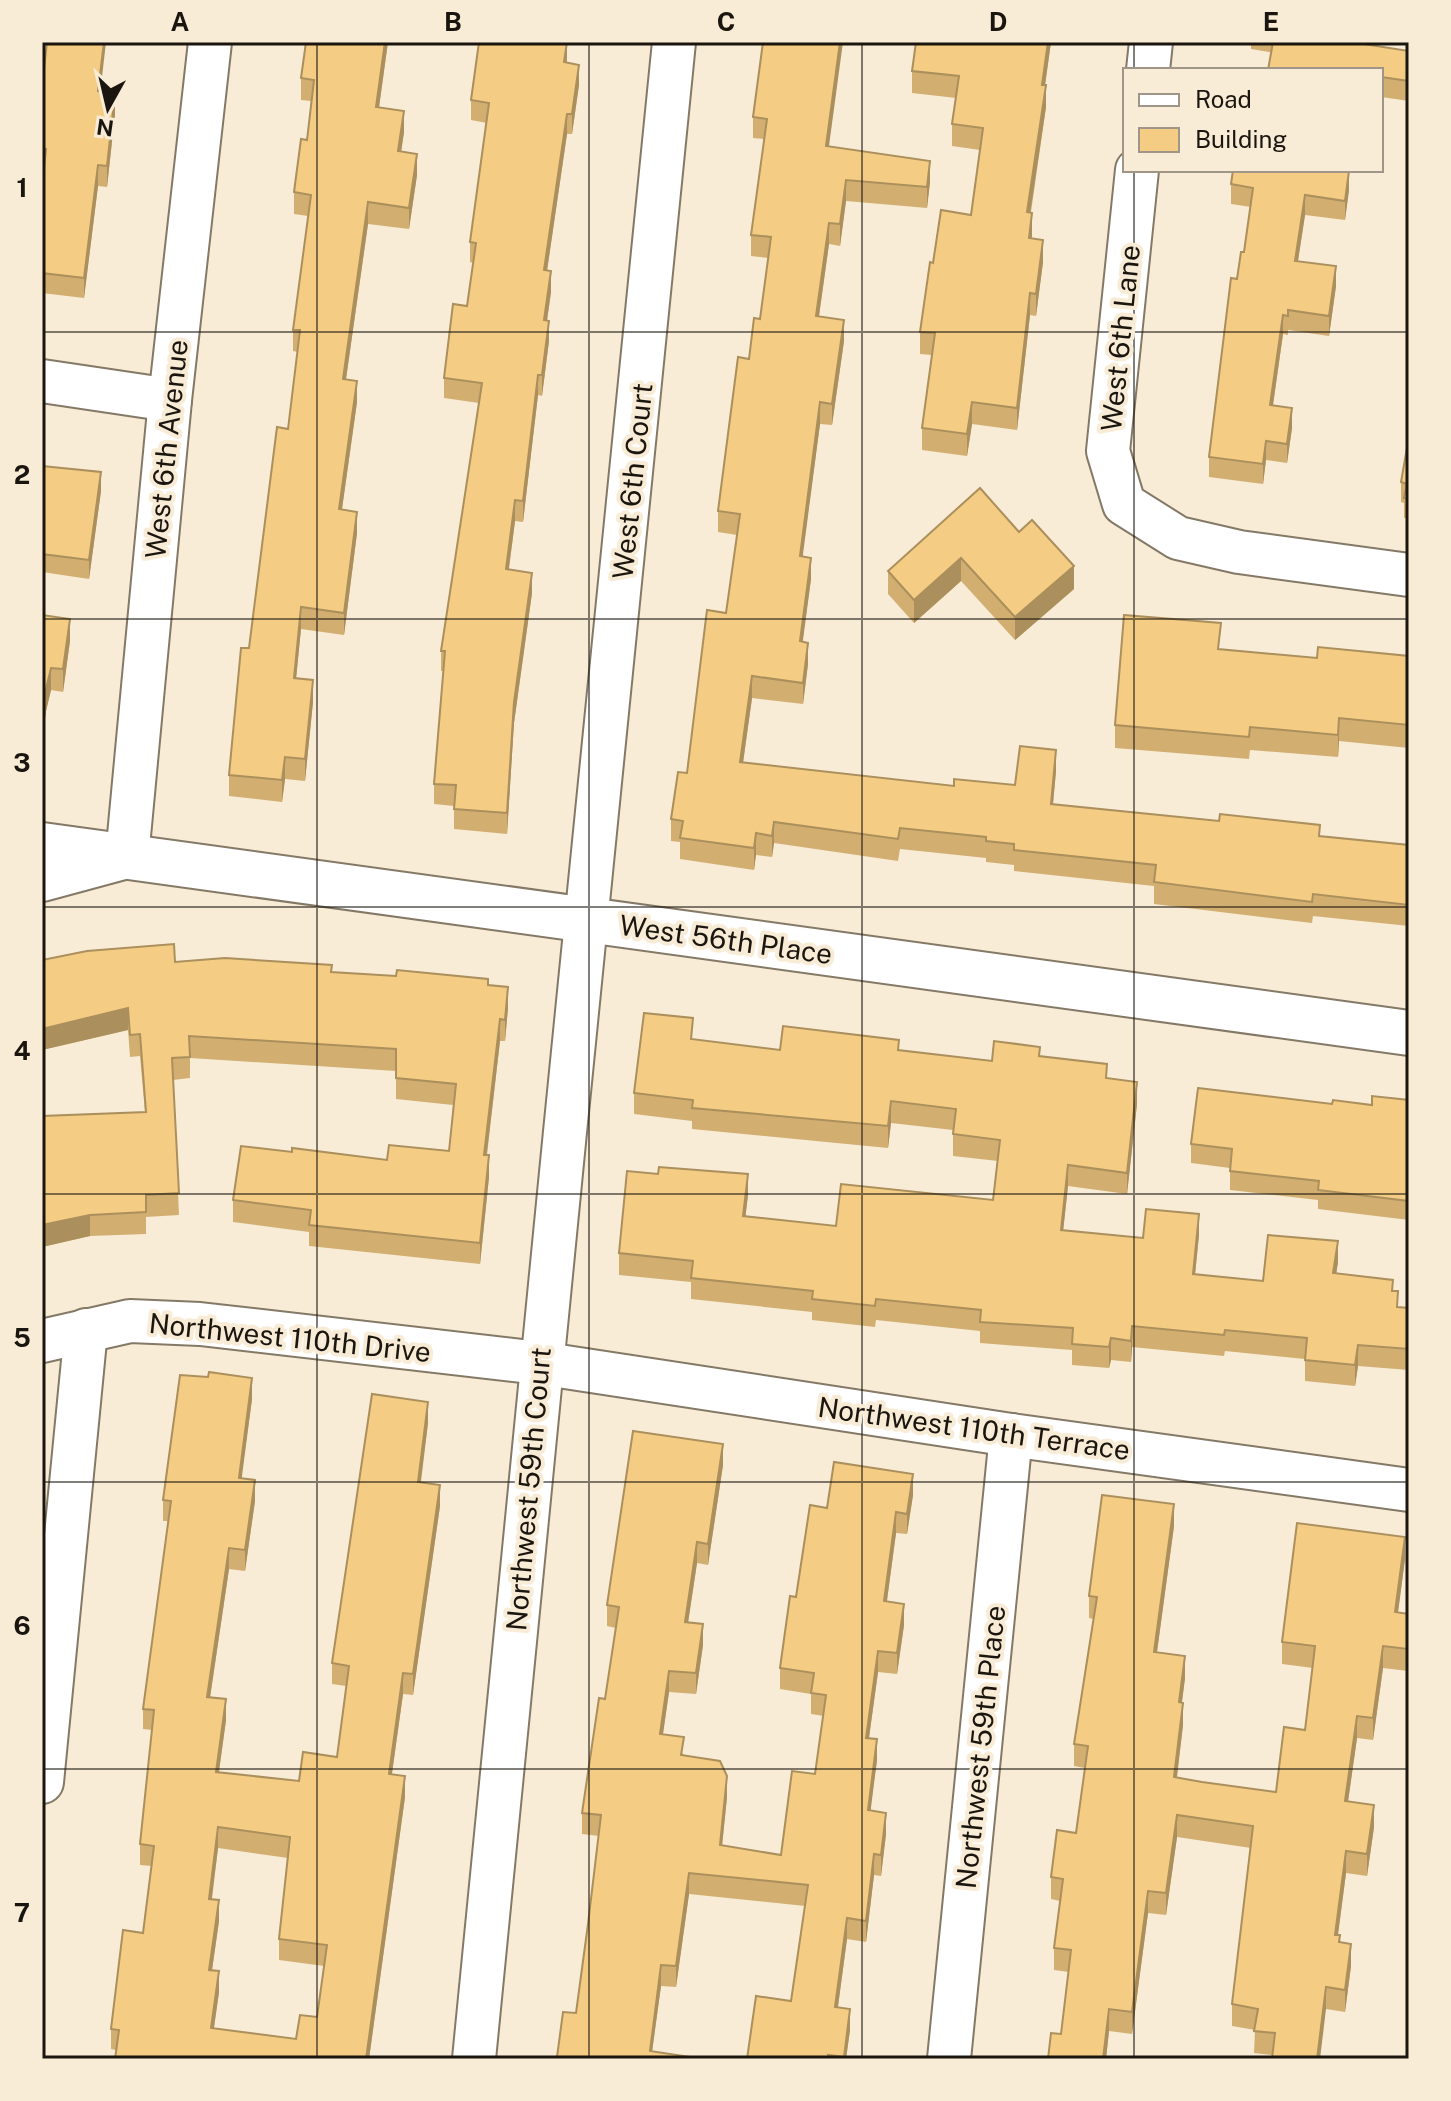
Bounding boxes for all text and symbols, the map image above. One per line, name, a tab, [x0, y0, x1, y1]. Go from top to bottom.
text: A	[171, 6, 190, 37]
text: B	[444, 6, 462, 37]
text: C	[717, 6, 735, 37]
text: D	[989, 6, 1007, 37]
text: E	[1263, 6, 1279, 37]
north arrow	[68, 68, 148, 148]
legend	[1123, 68, 1383, 172]
text: Road	[1195, 85, 1252, 113]
text: N	[95, 114, 116, 142]
text: Building	[1195, 125, 1287, 153]
text: 1	[16, 172, 28, 203]
street label: West 6th Lane	[1094, 243, 1146, 433]
street label: West 6th Avenue	[138, 338, 194, 560]
street label: West 6th Court	[605, 381, 659, 581]
text: 2	[14, 459, 30, 490]
text: 3	[13, 747, 31, 778]
street label: West 56th Place	[617, 908, 835, 970]
text: 4	[13, 1035, 31, 1066]
street label: Northwest 110th Drive	[147, 1306, 433, 1368]
text: 5	[13, 1322, 31, 1353]
street label: Northwest 59th Court	[499, 1346, 557, 1632]
street label: Northwest 110th Terrace	[816, 1390, 1132, 1466]
street label: Northwest 59th Place	[949, 1604, 1011, 1890]
text: 6	[13, 1610, 31, 1641]
text: 7	[14, 1897, 30, 1928]

